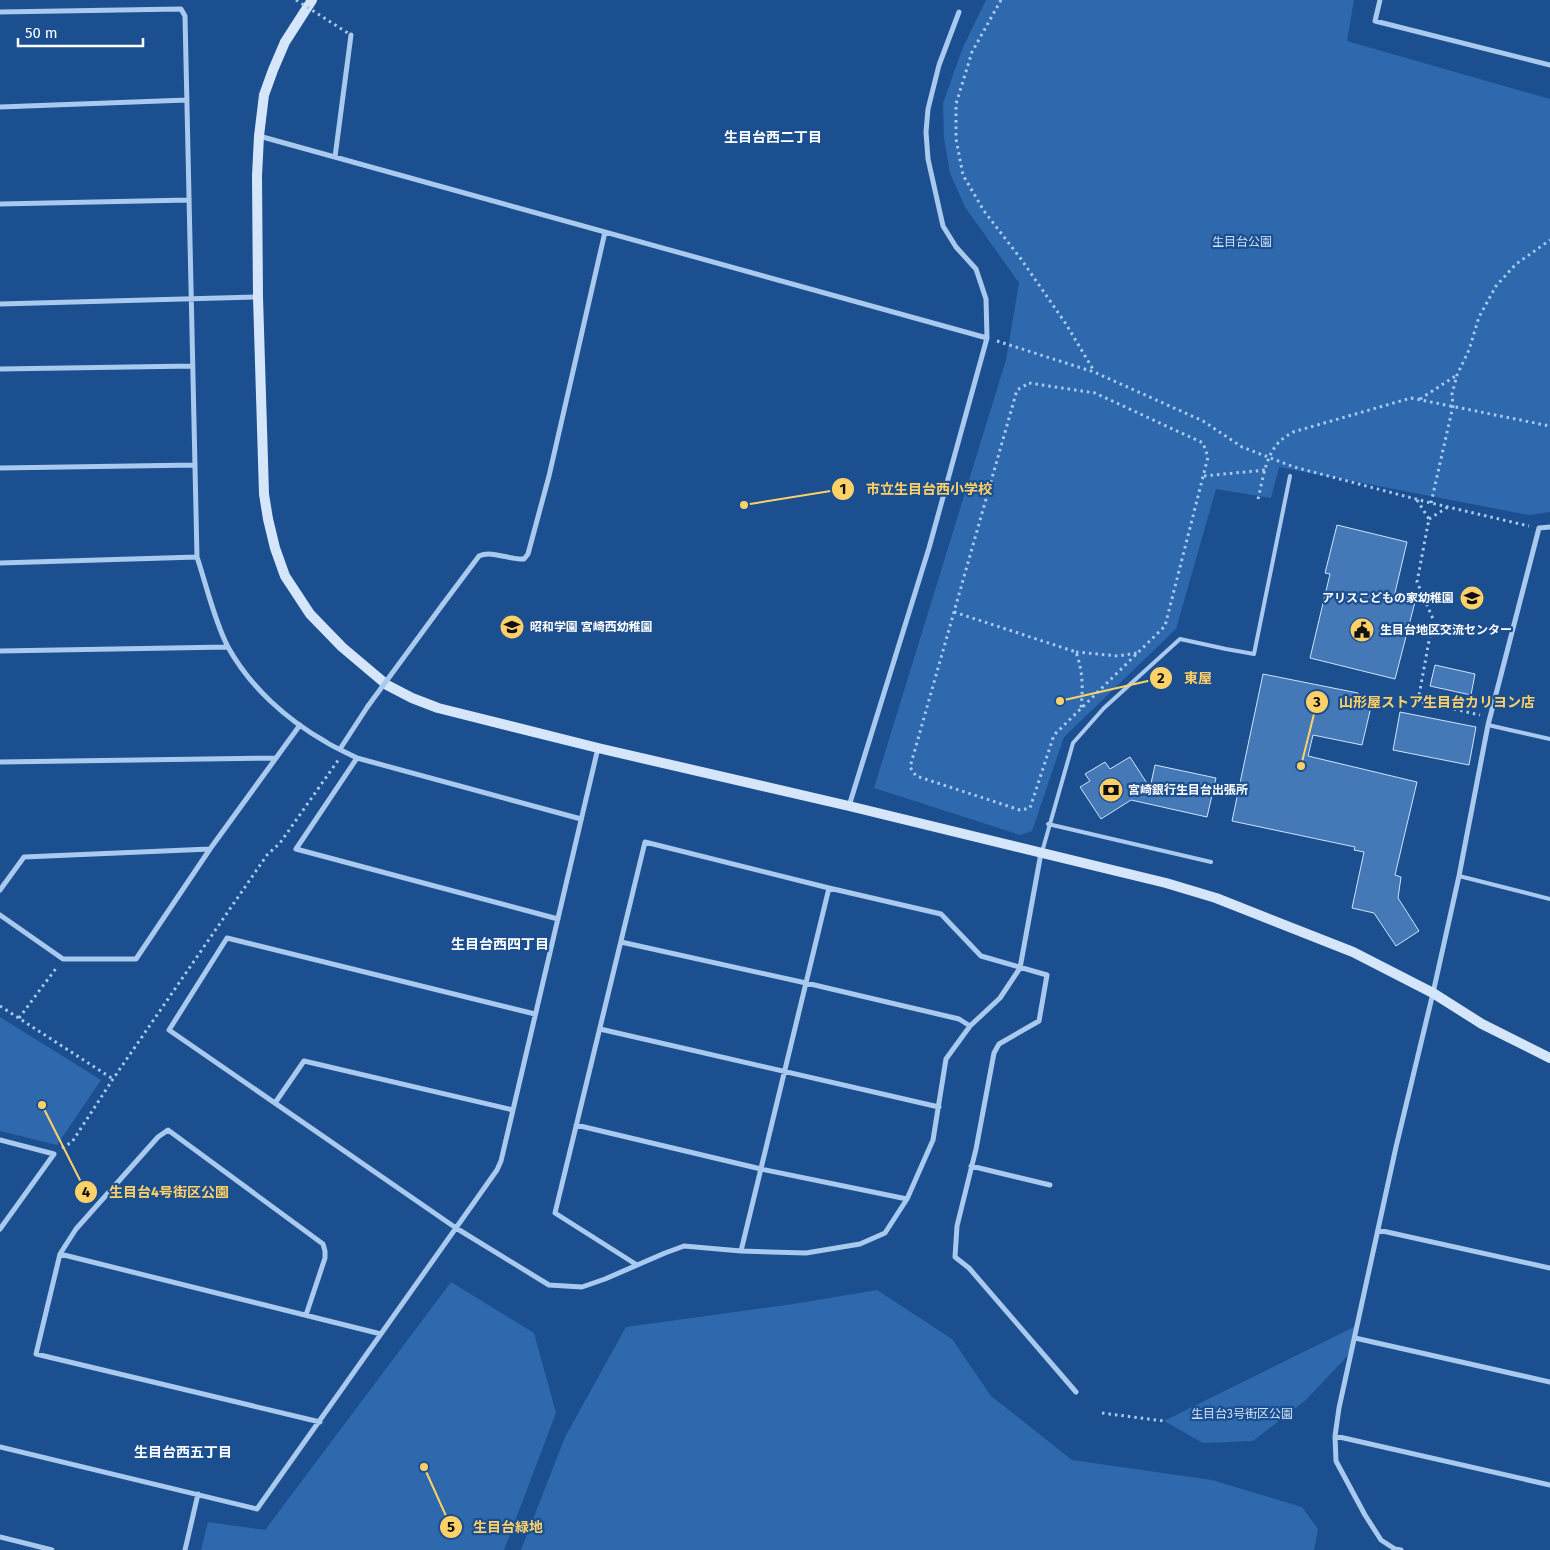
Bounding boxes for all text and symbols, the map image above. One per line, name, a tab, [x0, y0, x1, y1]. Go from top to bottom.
scale bar	[18, 15, 142, 47]
text: 50 m	[25, 24, 58, 42]
district label: 生目台西二丁目	[724, 129, 822, 146]
park label: 生目台公園	[1212, 235, 1272, 249]
callout: 市立生目台西小学校	[831, 474, 1002, 503]
text: 1	[840, 480, 846, 498]
text: 市立生目台西小学校	[866, 481, 992, 498]
school or university icon: アリスこどもの家幼稚園	[1459, 585, 1485, 611]
place label: アリスこどもの家幼稚園	[1322, 591, 1454, 605]
school or university icon: 昭和学園 宮崎西幼稚園	[499, 614, 525, 640]
public building icon: 生目台地区交流センター	[1349, 617, 1375, 643]
place label: 昭和学園 宮崎西幼稚園	[530, 620, 653, 634]
place label: 生目台地区交流センター	[1380, 623, 1512, 637]
callout: 東屋	[1149, 663, 1222, 692]
text: 2	[1157, 669, 1165, 687]
text: 東屋	[1184, 670, 1212, 687]
callout: 山形屋ストア生目台カリヨン店	[1304, 687, 1545, 716]
text: 3	[1312, 693, 1321, 711]
text: 山形屋ストア生目台カリヨン店	[1339, 694, 1535, 711]
bank icon: 宮崎銀行生目台出張所	[1098, 777, 1124, 803]
place label: 宮崎銀行生目台出張所	[1128, 783, 1248, 797]
district label: 生目台西四丁目	[451, 936, 549, 953]
callout: 生目台4号街区公園	[74, 1178, 239, 1207]
text: 4	[82, 1183, 91, 1201]
text: 生目台4号街区公園	[109, 1184, 229, 1201]
park label: 生目台3号街区公園	[1191, 1407, 1293, 1421]
district label: 生目台西五丁目	[134, 1444, 232, 1461]
callout: 生目台緑地	[438, 1512, 553, 1541]
text: 5	[447, 1518, 455, 1536]
text: 生目台緑地	[473, 1519, 543, 1536]

